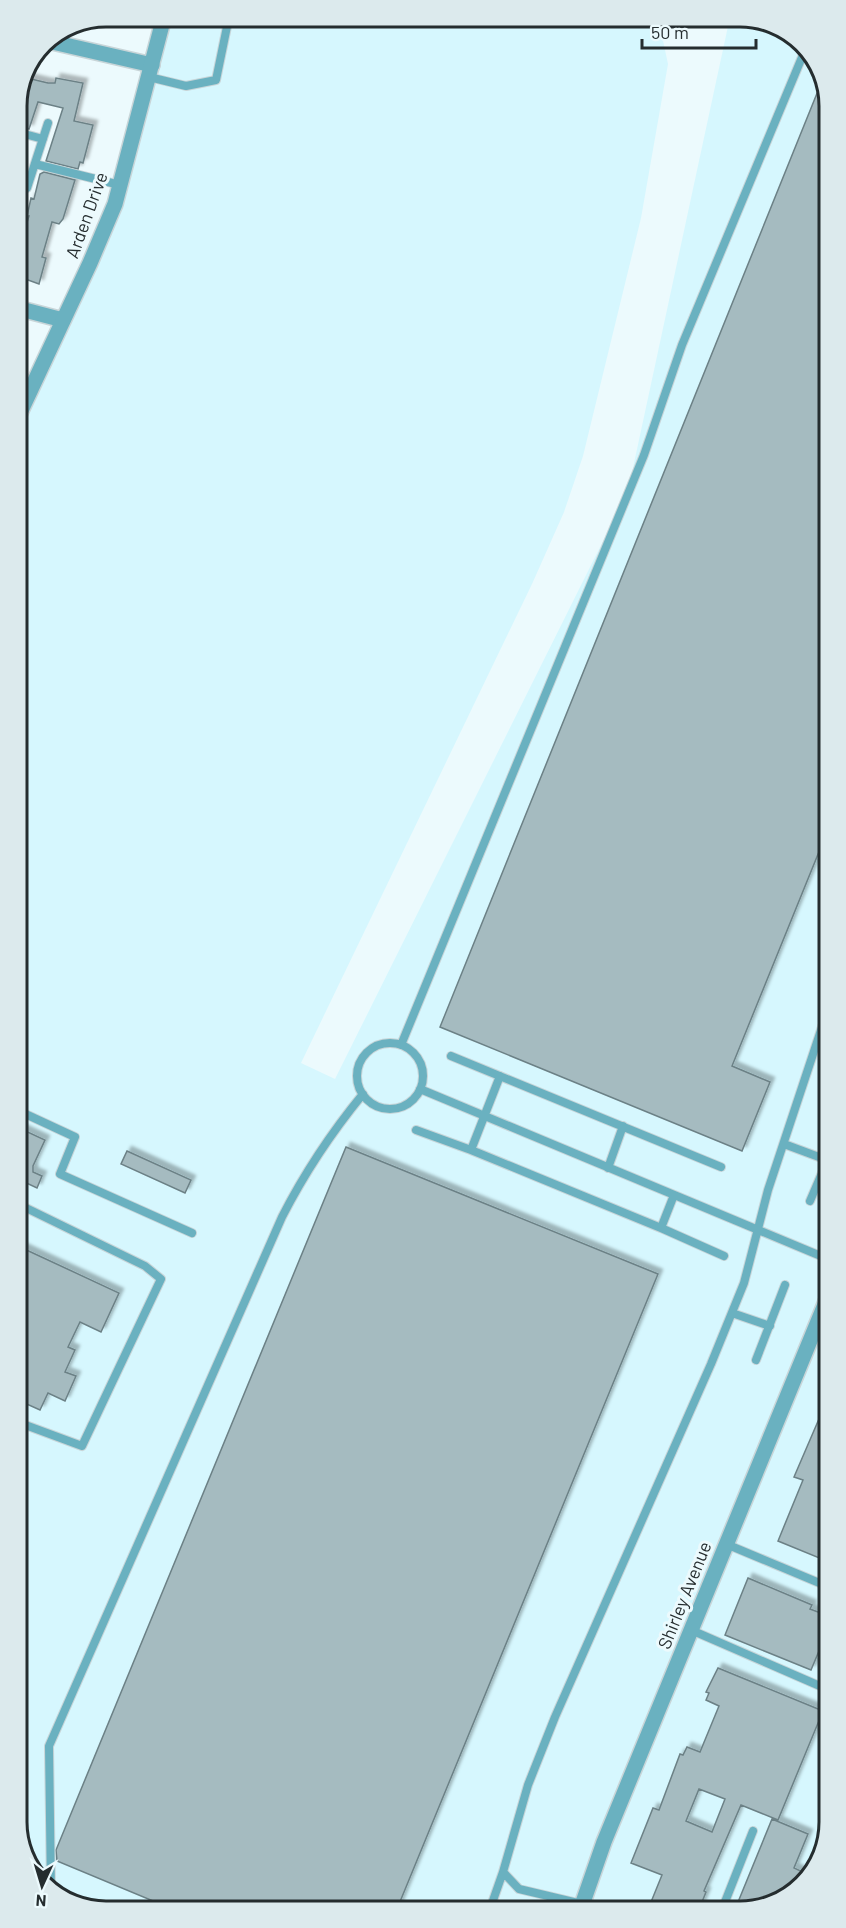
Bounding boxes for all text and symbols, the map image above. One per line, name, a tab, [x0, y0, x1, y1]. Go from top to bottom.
scale bar	[642, 12, 756, 50]
text: 50 m	[651, 21, 689, 43]
street label: Arden Drive	[60, 169, 112, 261]
street label: Shirley Avenue	[652, 1538, 716, 1652]
north arrow	[12, 1856, 72, 1916]
text: N	[35, 1892, 47, 1911]

